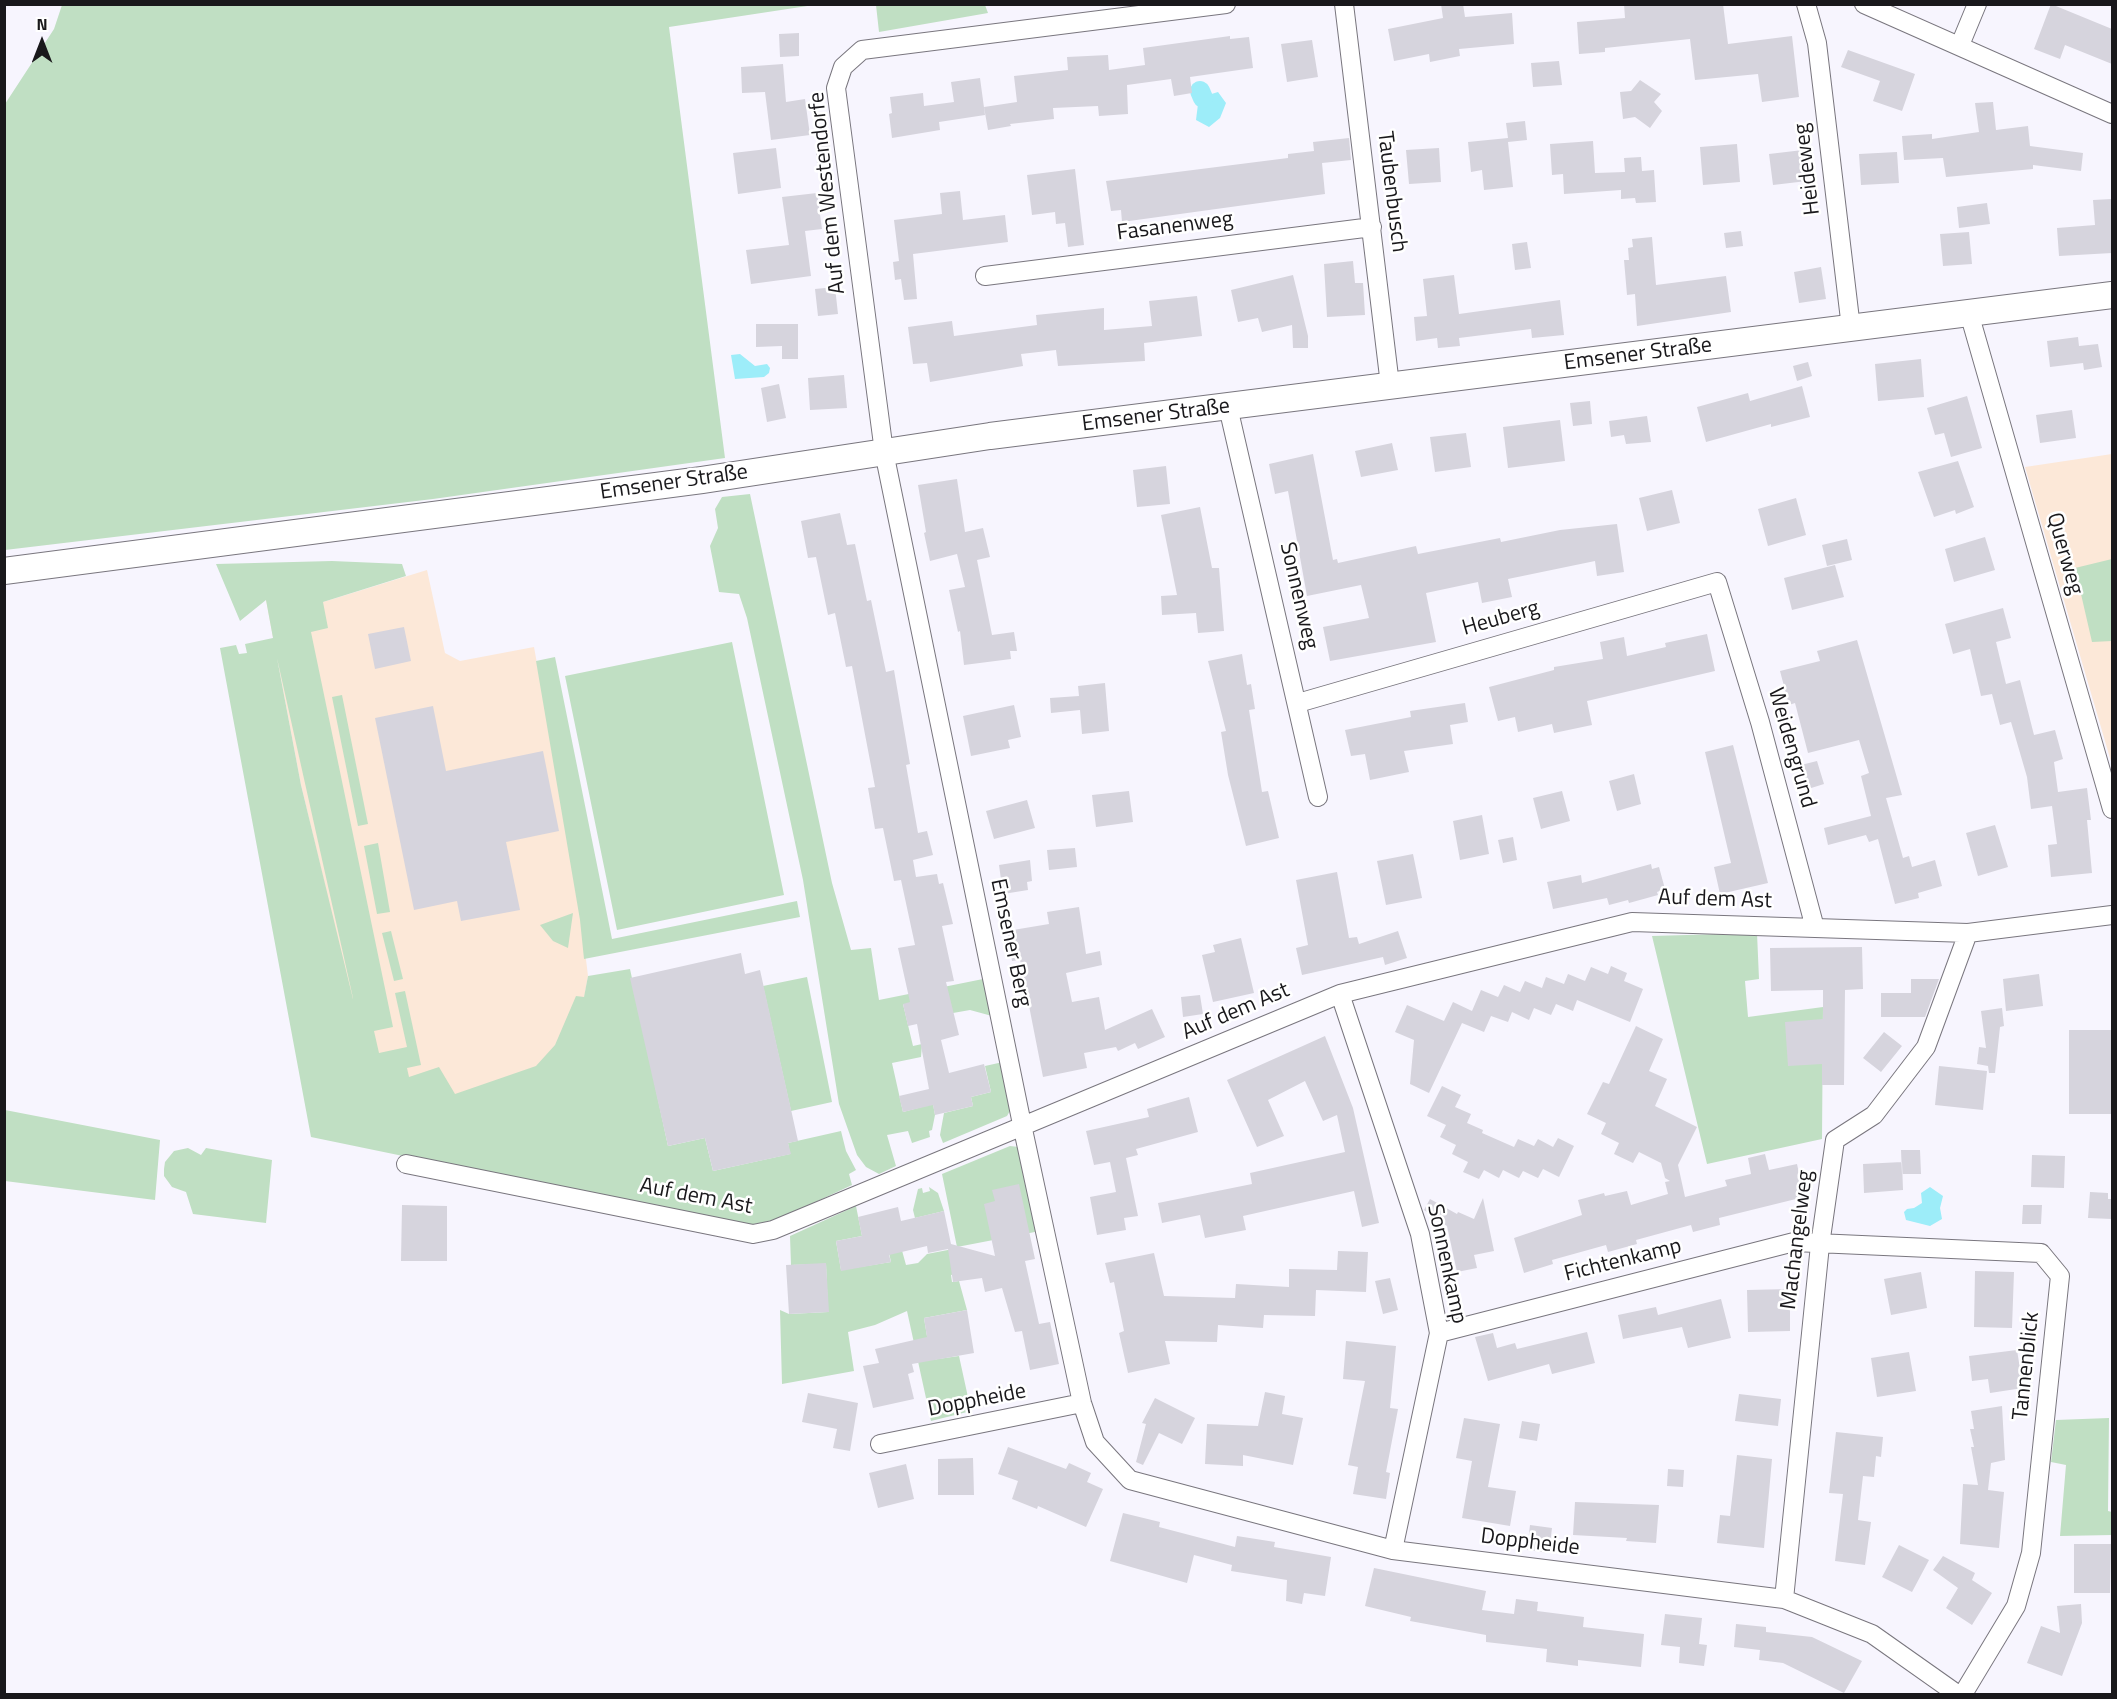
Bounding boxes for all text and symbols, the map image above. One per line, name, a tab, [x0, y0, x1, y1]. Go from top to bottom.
north arrow	[12, 12, 72, 72]
text: N	[36, 12, 48, 36]
street label: Auf dem Westendorfe	[804, 91, 852, 295]
street label: Heideweg	[1789, 122, 1827, 216]
street label: Taubenbusch	[1370, 130, 1412, 254]
street label: Fasanenweg	[1115, 207, 1235, 247]
street label: Emsener Straße	[1562, 333, 1714, 377]
street label: Emsener Straße	[1080, 394, 1232, 438]
street label: Emsener Straße	[598, 460, 750, 506]
street label: Querweg	[2040, 510, 2088, 598]
street label: Sonnenweg	[1273, 540, 1323, 652]
street label: Heuberg	[1459, 595, 1543, 643]
street label: Weidengrund	[1761, 685, 1821, 811]
street label: Emsener Berg	[984, 876, 1036, 1010]
street label: Auf dem Ast	[1658, 885, 1772, 915]
street label: Auf dem Ast	[1178, 978, 1294, 1046]
street label: Machangelweg	[1776, 1169, 1820, 1311]
street label: Auf dem Ast	[638, 1173, 754, 1221]
street label: Sonnenkamp	[1420, 1202, 1472, 1326]
street label: Fichtenkamp	[1562, 1234, 1684, 1288]
street label: Tannenblick	[2008, 1311, 2046, 1421]
street label: Doppheide	[926, 1379, 1028, 1423]
street label: Doppheide	[1479, 1524, 1581, 1562]

